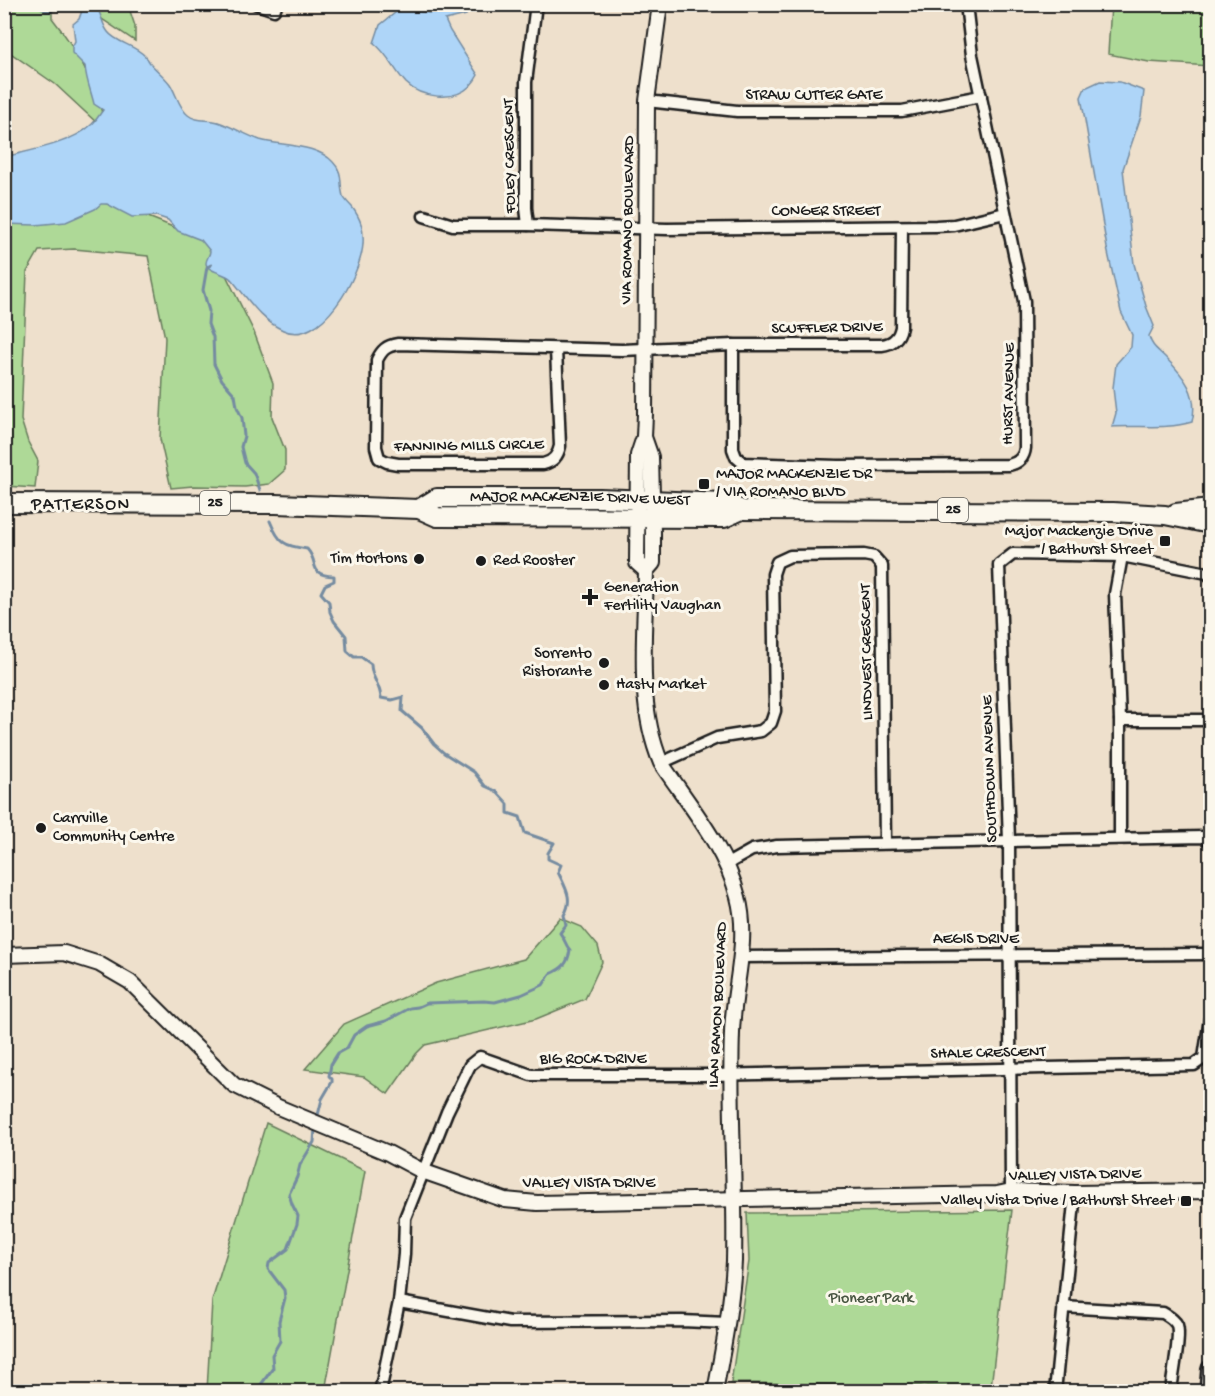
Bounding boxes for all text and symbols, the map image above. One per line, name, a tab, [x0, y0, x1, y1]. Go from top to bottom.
street label: STRAW CUTTER GATE	[746, 87, 883, 106]
street label: FOLEY CRESCENT	[500, 98, 522, 214]
street label: VIA ROMANO BOULEVARD	[618, 135, 640, 305]
street label: CONGER STREET	[771, 203, 881, 222]
street label: SCUFFLER DRIVE	[771, 319, 884, 339]
street label: HURST AVENUE	[1000, 342, 1020, 445]
street label: FANNING MILLS CIRCLE	[393, 436, 545, 458]
place label: MAJOR MACKENZIE DR / VIA ROMANO BLVD	[716, 466, 873, 503]
marker: MAJOR MACKENZIE DR / VIA ROMANO BLVD	[697, 477, 711, 491]
street label: MAJOR MACKENZIE DRIVE WEST	[470, 489, 691, 511]
road number: 25	[200, 491, 230, 515]
district label: PATTERSON	[30, 495, 131, 516]
road number: 25	[938, 498, 968, 522]
place label: Major Mackenzie Drive / Bathurst Street	[1005, 523, 1154, 560]
marker: Major Mackenzie Drive / Bathurst Street	[1158, 534, 1172, 548]
place label: Tim Hortons	[330, 550, 408, 569]
marker: Tim Hortons	[412, 552, 426, 566]
place label: Red Rooster	[493, 552, 575, 571]
marker: Red Rooster	[474, 554, 488, 568]
place label: Generation Fertility Vaughan	[603, 579, 721, 616]
street label: LINDVEST CRESCENT	[857, 583, 879, 720]
marker: Generation Fertility Vaughan	[581, 588, 599, 606]
place label: Sorrento Ristorante	[522, 645, 593, 682]
marker: Sorrento Ristorante	[597, 656, 611, 670]
place label: Hasty Market	[616, 676, 707, 695]
marker: Hasty Market	[597, 678, 611, 692]
street label: SOUTHDOWN AVENUE	[979, 694, 1003, 843]
place label: Carrville Community Centre	[53, 810, 175, 847]
marker: Carrville Community Centre	[34, 821, 48, 835]
street label: ILAN RAMON BOULEVARD	[705, 921, 733, 1088]
street label: AEGIS DRIVE	[933, 931, 1020, 950]
street label: SHALE CRESCENT	[930, 1043, 1047, 1065]
street label: BIG ROCK DRIVE	[539, 1051, 647, 1070]
street label: VALLEY VISTA DRIVE	[1008, 1165, 1142, 1187]
street label: VALLEY VISTA DRIVE	[522, 1175, 656, 1194]
place label: Valley Vista Drive / Bathurst Street	[940, 1192, 1175, 1211]
marker: Valley Vista Drive / Bathurst Street	[1179, 1194, 1193, 1208]
park label: Pioneer Park	[828, 1290, 915, 1309]

